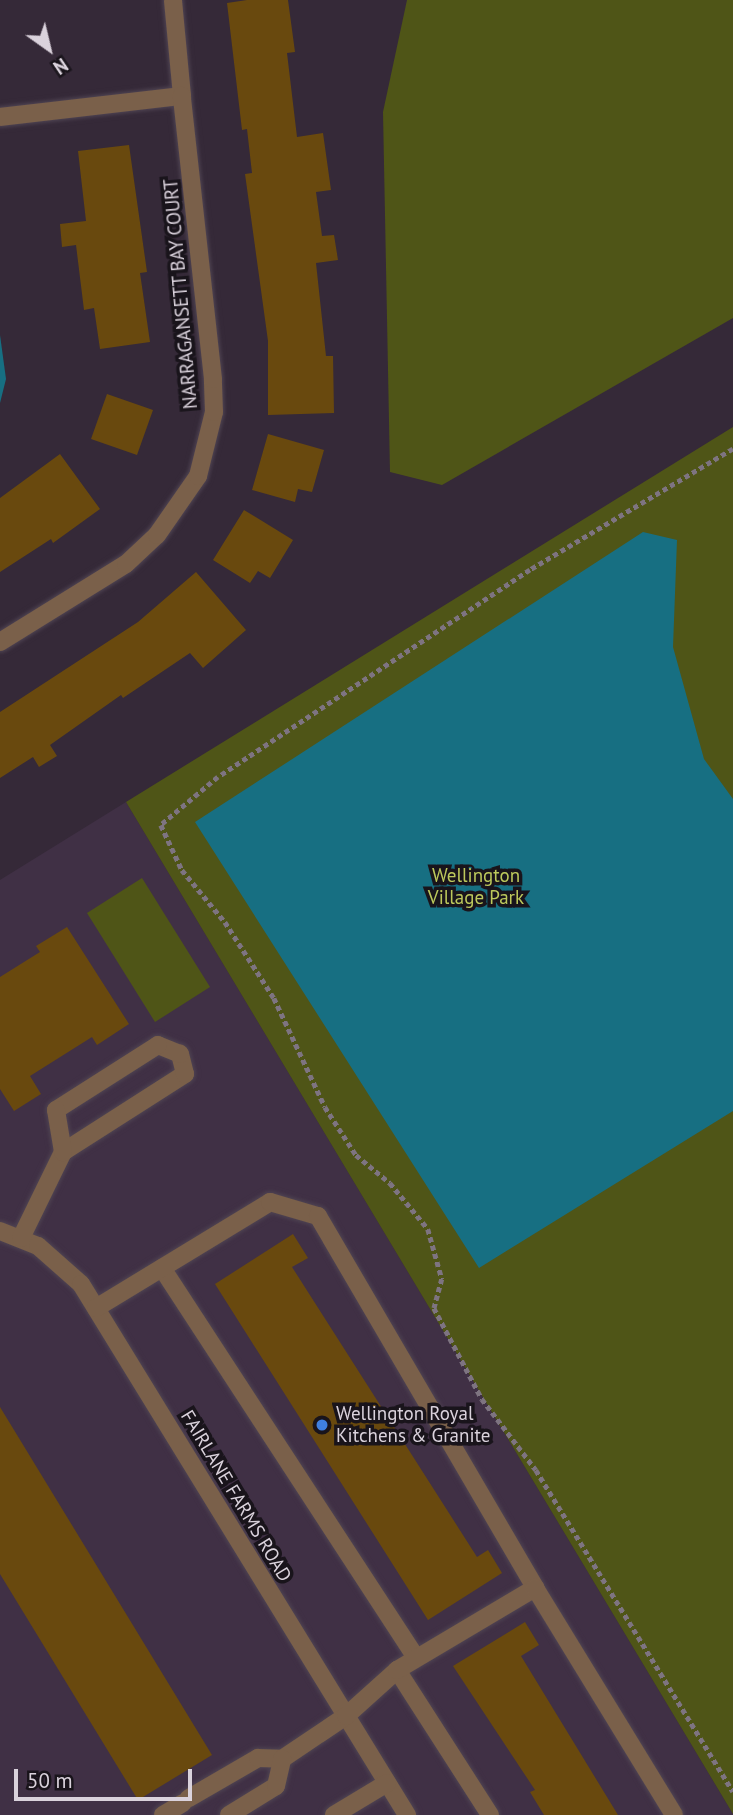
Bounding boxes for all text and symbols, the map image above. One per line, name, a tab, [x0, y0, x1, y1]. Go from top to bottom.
north arrow	[14, 14, 84, 84]
text: N	[49, 53, 73, 80]
street label: NARRAGANSETT BAY COURT	[160, 177, 202, 411]
park label: Wellington Village Park	[428, 865, 524, 909]
place label: Wellington Royal Kitchens & Granite	[336, 1403, 490, 1447]
street label: FAIRLANE FARMS ROAD	[176, 1406, 296, 1586]
marker: Wellington Royal Kitchens & Granite	[314, 1417, 330, 1433]
scale bar	[18, 1756, 196, 1800]
text: 50 m	[27, 1767, 73, 1794]

